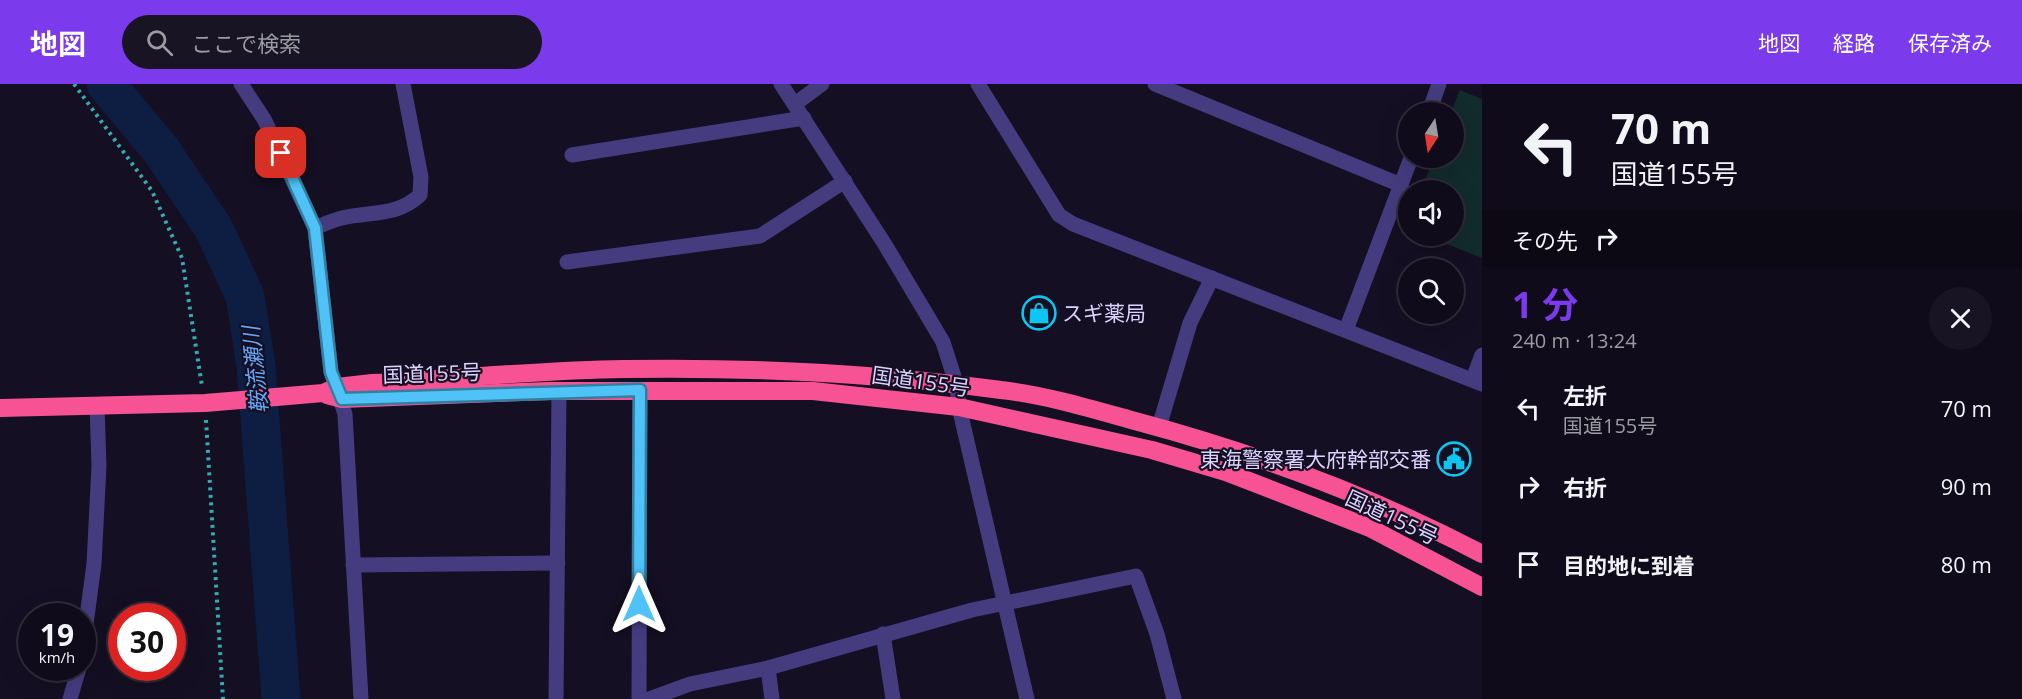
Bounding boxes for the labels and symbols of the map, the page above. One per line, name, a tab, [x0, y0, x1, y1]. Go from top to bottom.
north arrow	[1398, 102, 1464, 168]
pin	[255, 127, 306, 178]
shop icon: スギ薬局	[1021, 295, 1057, 331]
place label: スギ薬局	[1062, 299, 1146, 327]
water label: 鞍流瀬川	[234, 323, 274, 415]
street label: 国道155号	[382, 357, 482, 389]
street label: 国道155号	[870, 360, 972, 402]
public building icon: 東海警察署大府幹部交番	[1436, 441, 1472, 477]
place label: 東海警察署大府幹部交番	[1200, 445, 1431, 473]
street label: 国道155号	[1341, 483, 1443, 551]
position arrow	[607, 572, 671, 636]
speed limit sign: 30	[108, 603, 186, 681]

